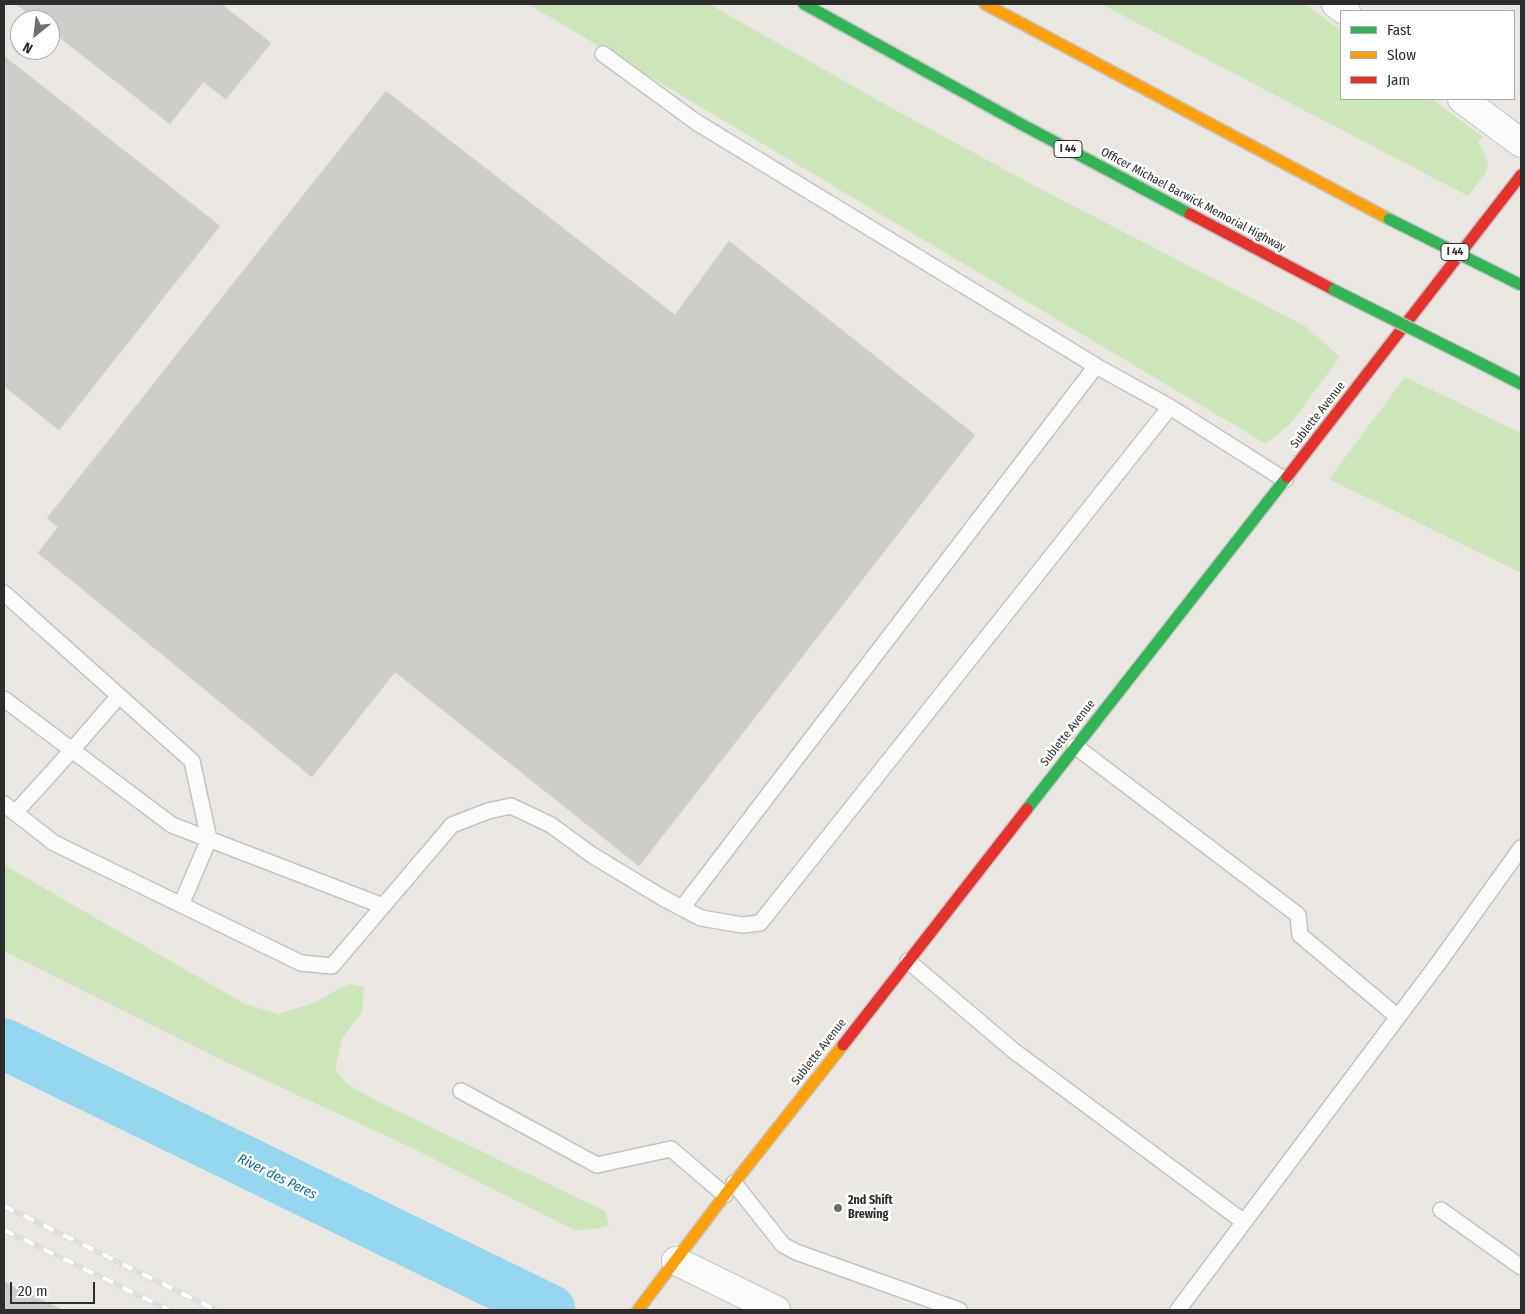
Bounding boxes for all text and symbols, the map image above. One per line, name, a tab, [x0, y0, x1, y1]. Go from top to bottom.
north arrow	[10, 10, 60, 60]
legend	[1340, 10, 1515, 100]
text: Fast	[1387, 21, 1411, 39]
text: N	[20, 38, 36, 57]
text: Slow	[1387, 46, 1416, 64]
text: Jam	[1387, 71, 1410, 89]
road number: I 44	[1054, 140, 1082, 158]
street label: Officer Michael Barwick Memorial Highway	[1098, 145, 1288, 255]
road number: I 44	[1441, 243, 1469, 260]
street label: Sublette Avenue	[1288, 379, 1348, 451]
street label: Sublette Avenue	[1038, 697, 1098, 769]
street label: Sublette Avenue	[789, 1016, 849, 1088]
water label: River des Peres	[235, 1151, 319, 1203]
place label: 2nd Shift Brewing	[848, 1194, 893, 1222]
marker: 2nd Shift Brewing	[832, 1202, 844, 1214]
scale bar	[12, 1272, 98, 1304]
text: 20 m	[18, 1282, 48, 1300]

